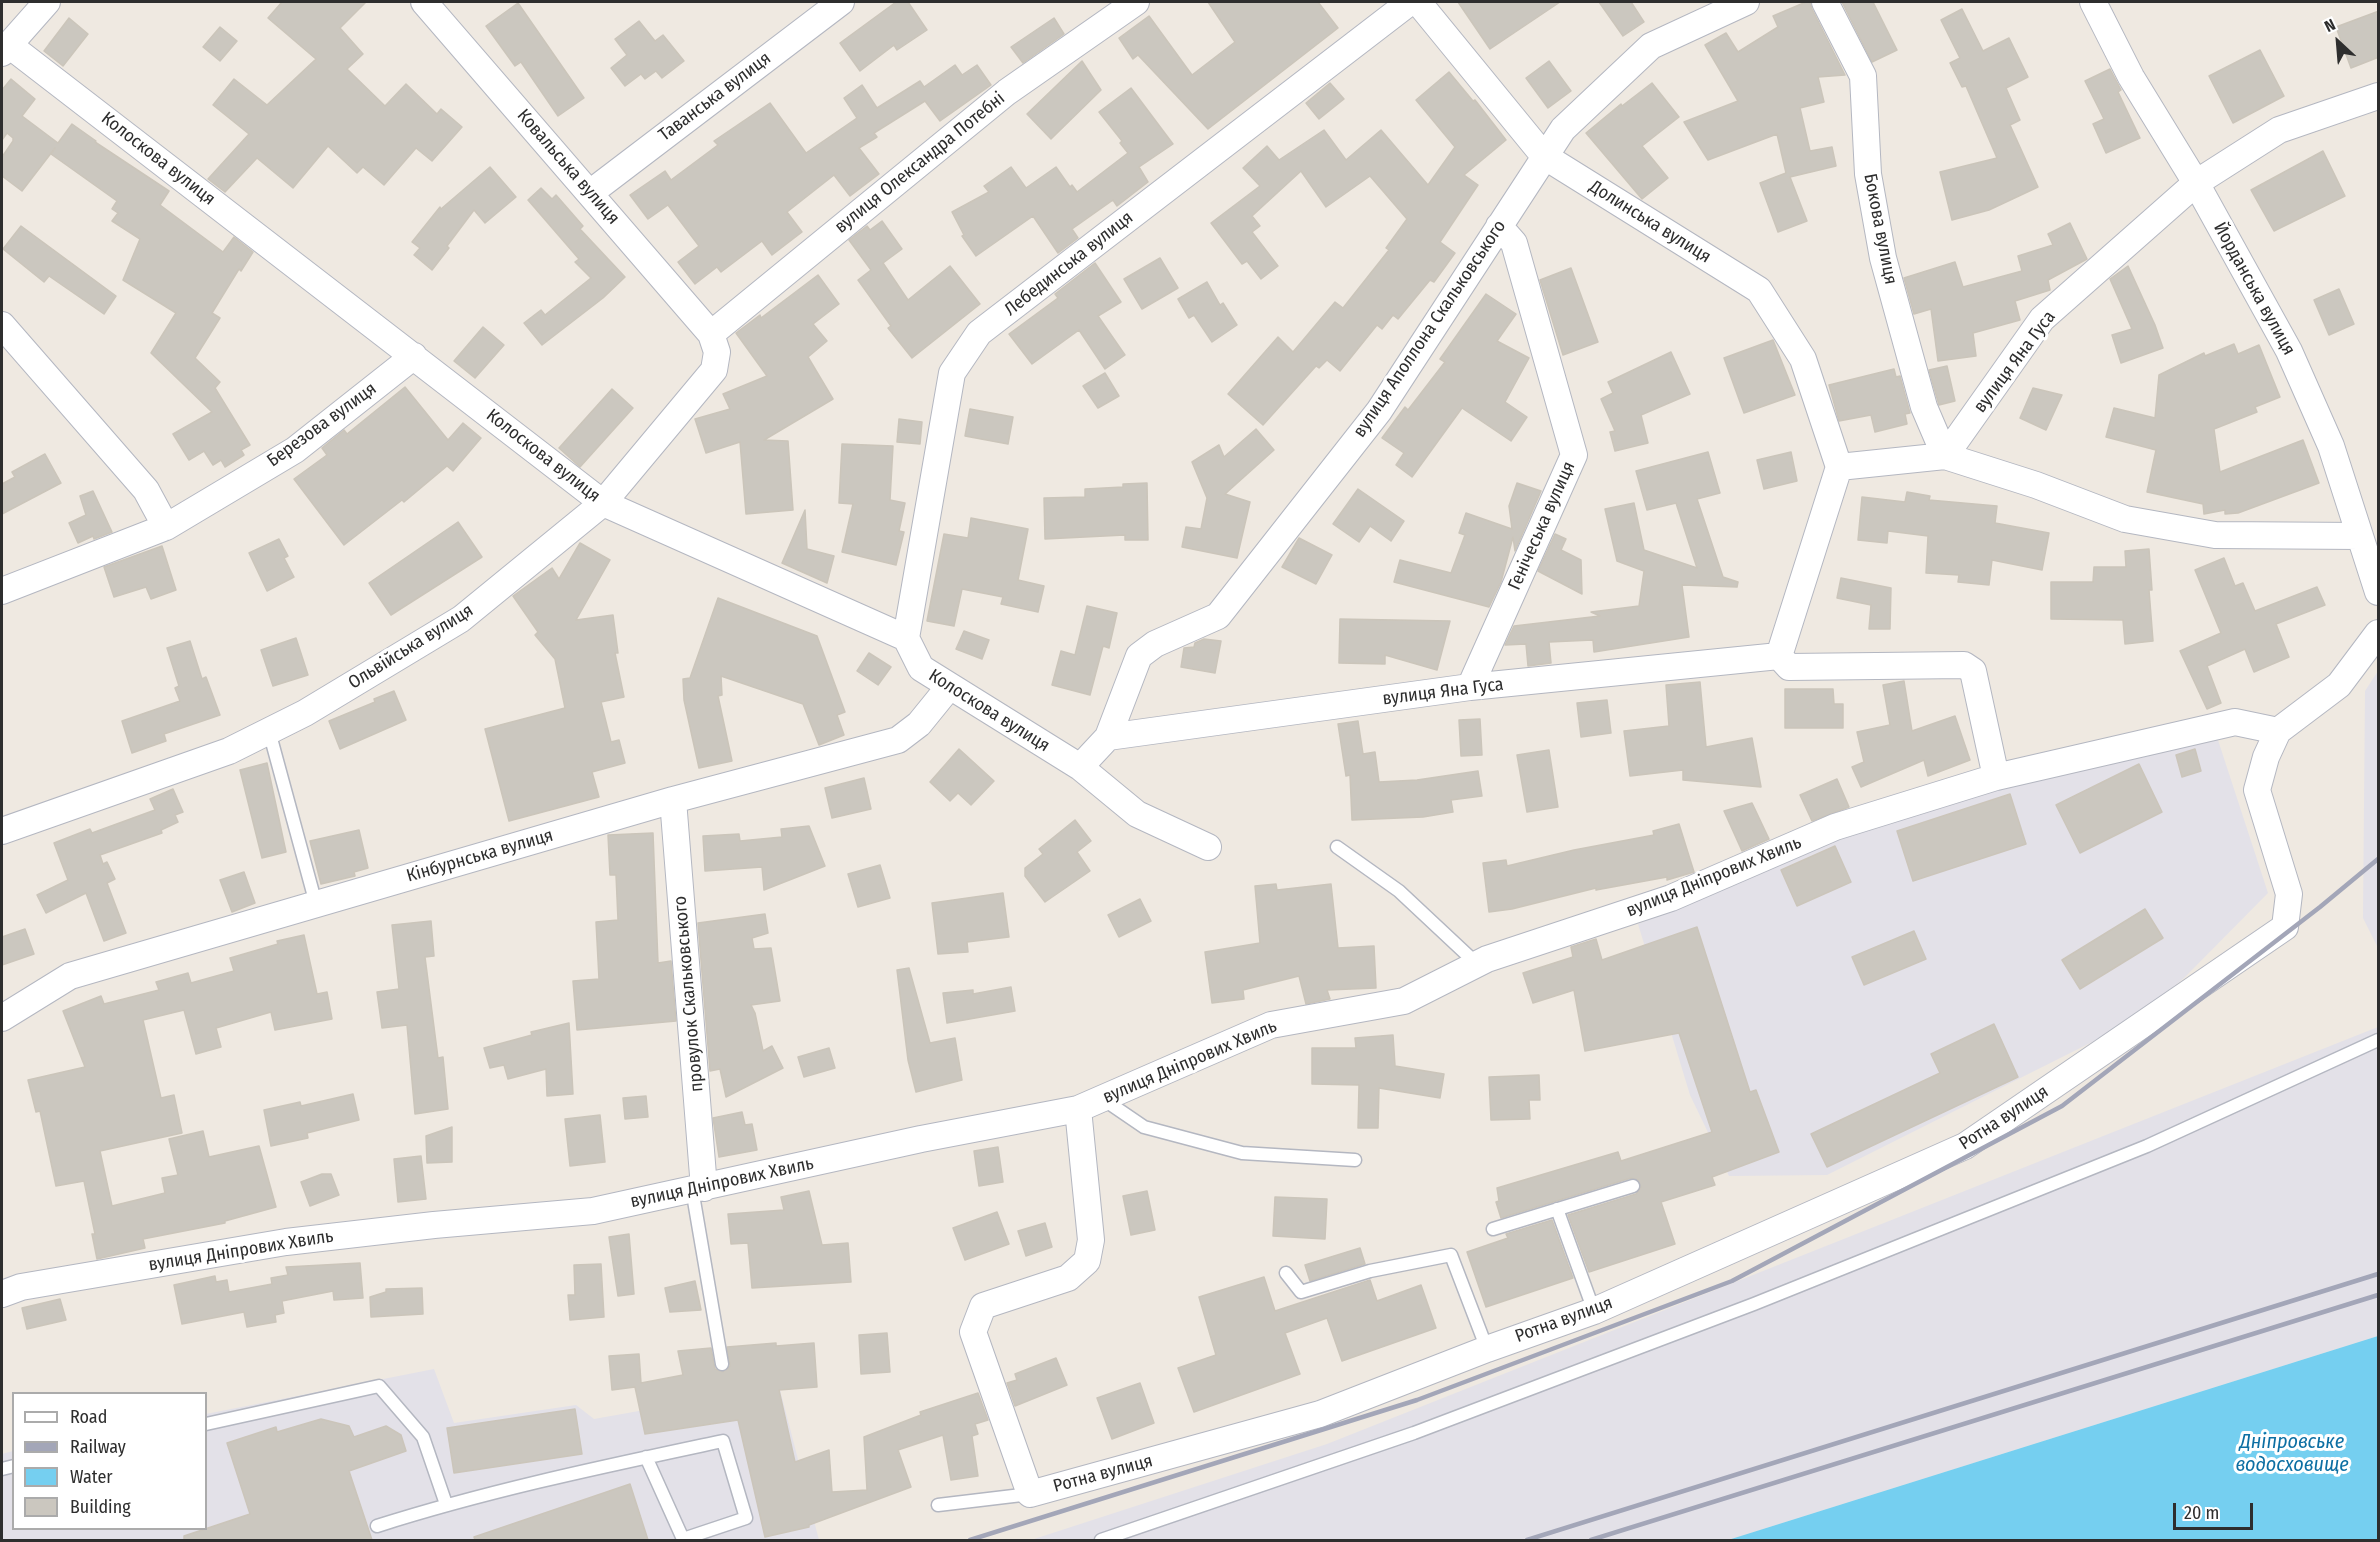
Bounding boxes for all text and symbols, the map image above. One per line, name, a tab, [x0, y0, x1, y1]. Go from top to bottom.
north arrow	[2308, 12, 2368, 72]
text: N	[2321, 15, 2338, 36]
street label: Таванська вулиця	[655, 48, 775, 146]
street label: вулиця Олександра Потебні	[831, 88, 1009, 238]
street label: Ковальська вулиця	[512, 105, 624, 229]
street label: Колоскова вулиця	[97, 108, 219, 210]
street label: Бокова вулиця	[1859, 172, 1901, 286]
street label: Долинська вулиця	[1585, 176, 1715, 268]
street label: Лебединська вулиця	[1000, 207, 1138, 321]
street label: вулиця Аполлона Скальковського	[1349, 216, 1511, 442]
street label: Йорданська вулиця	[2209, 219, 2299, 359]
street label: вулиця Яна Гуса	[1970, 307, 2060, 417]
street label: Березова вулиця	[263, 378, 381, 472]
street label: Колоскова вулиця	[482, 405, 604, 507]
street label: Генічеська вулиця	[1504, 458, 1580, 594]
street label: Ольвійська вулиця	[345, 600, 477, 694]
street label: Колоскова вулиця	[924, 665, 1054, 757]
street label: вулиця Яна Гуса	[1381, 674, 1505, 710]
street label: Кінбурнська вулиця	[404, 825, 556, 887]
street label: вулиця Дніпрових Хвиль	[1623, 832, 1805, 922]
street label: провулок Скальковського	[670, 895, 708, 1093]
street label: вулиця Дніпрових Хвиль	[1100, 1016, 1280, 1108]
street label: Ротна вулиця	[1955, 1081, 2053, 1155]
street label: вулиця Дніпрових Хвиль	[628, 1153, 816, 1213]
street label: вулиця Дніпрових Хвиль	[147, 1226, 335, 1276]
street label: Ротна вулиця	[1512, 1292, 1616, 1348]
legend	[12, 1392, 207, 1530]
text: Road	[70, 1406, 107, 1428]
water label: Дніпровське водосховище	[2235, 1430, 2349, 1477]
text: Railway	[70, 1436, 126, 1458]
street label: Ротна вулиця	[1051, 1450, 1155, 1498]
text: Water	[70, 1466, 113, 1488]
scale bar	[2176, 1491, 2256, 1529]
text: Building	[70, 1496, 131, 1518]
text: 20 m	[2184, 1502, 2219, 1524]

